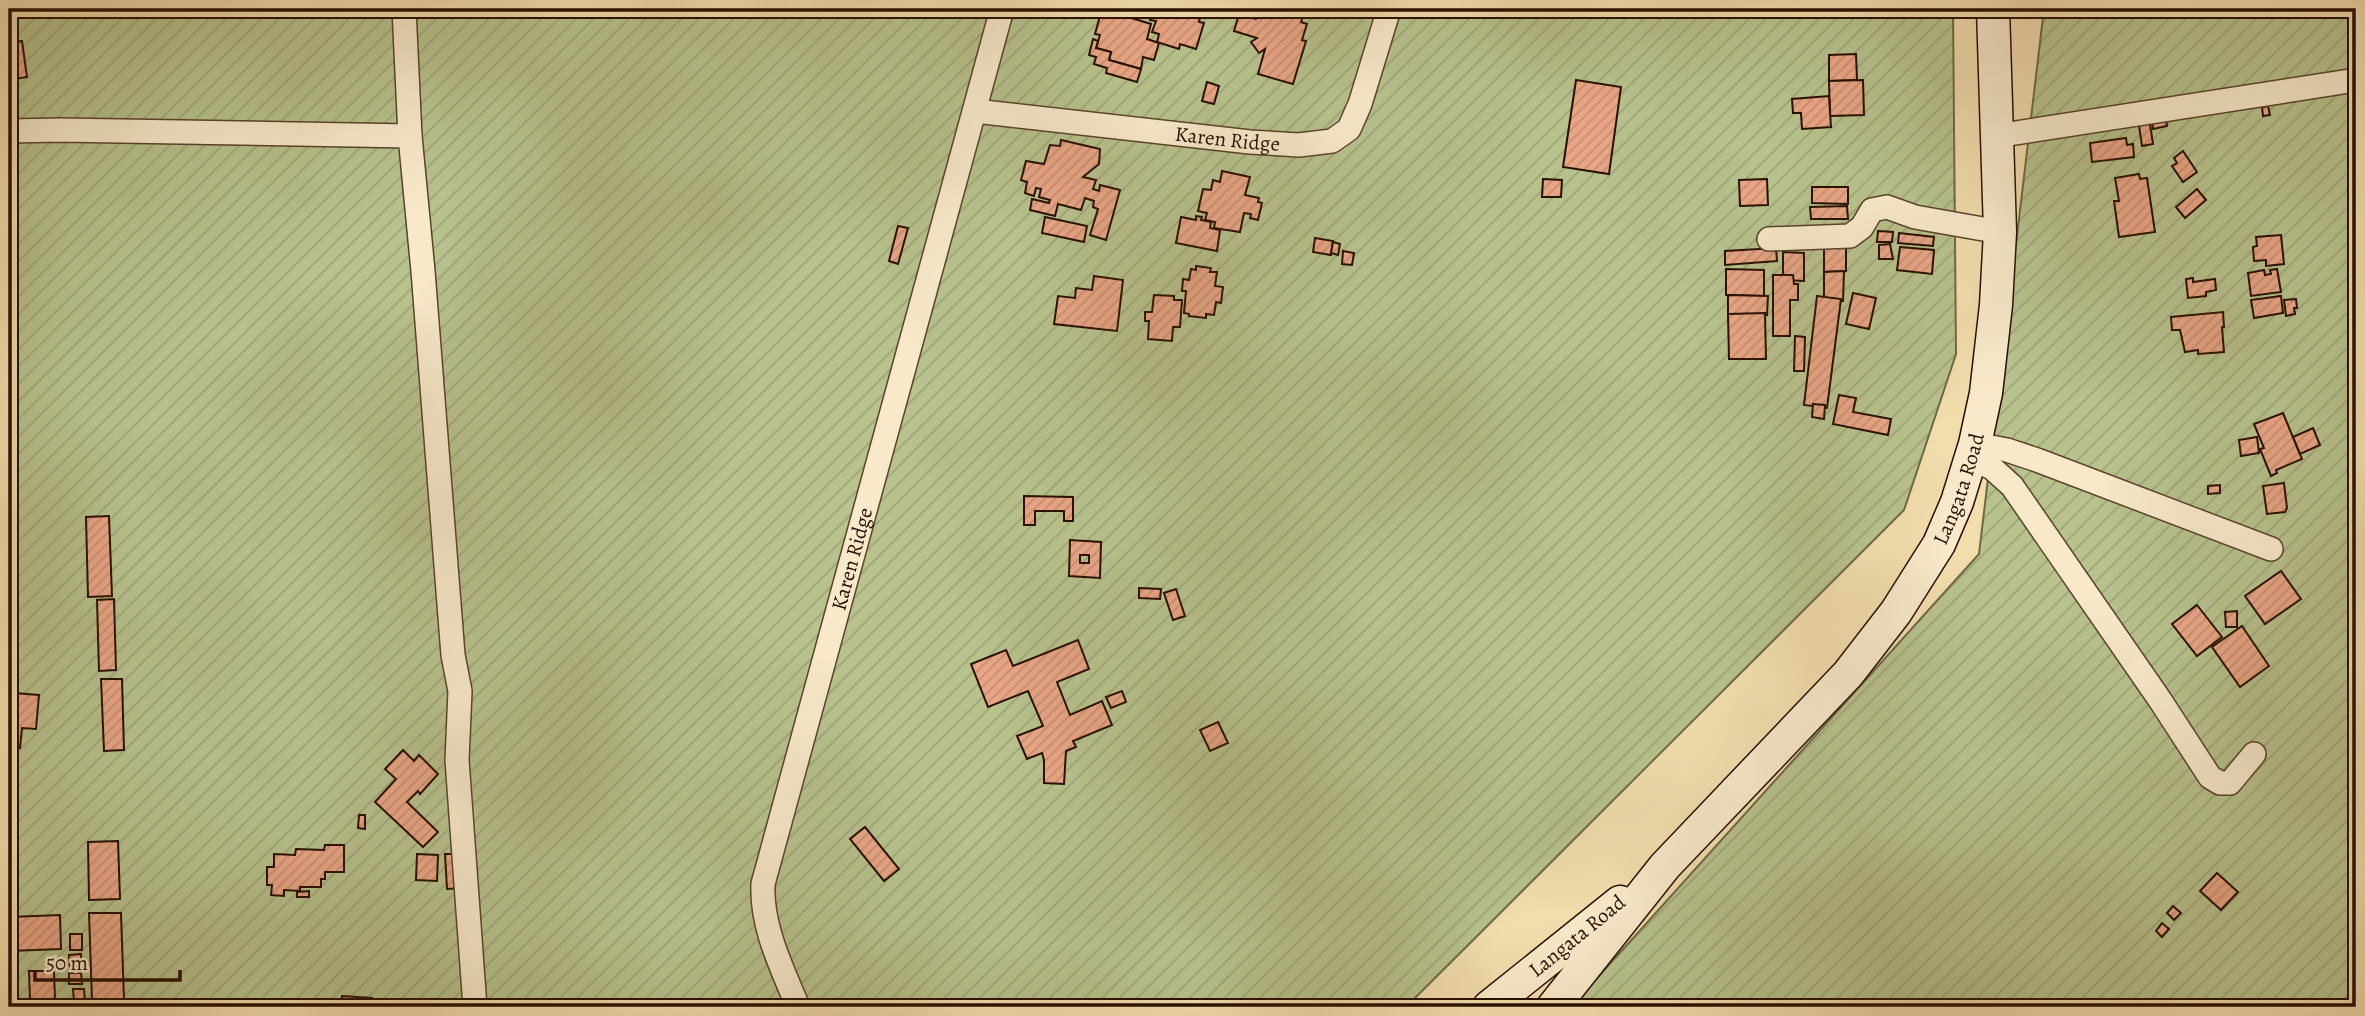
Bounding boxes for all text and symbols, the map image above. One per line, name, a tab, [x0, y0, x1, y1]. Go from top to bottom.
street label: Karen Ridge	[1173, 120, 1281, 158]
street label: Langata Road	[1926, 430, 1991, 549]
street label: Karen Ridge	[824, 504, 879, 613]
street label: Langata Road	[1523, 888, 1632, 984]
scale bar	[35, 939, 180, 983]
text: 50 m	[46, 949, 88, 977]

